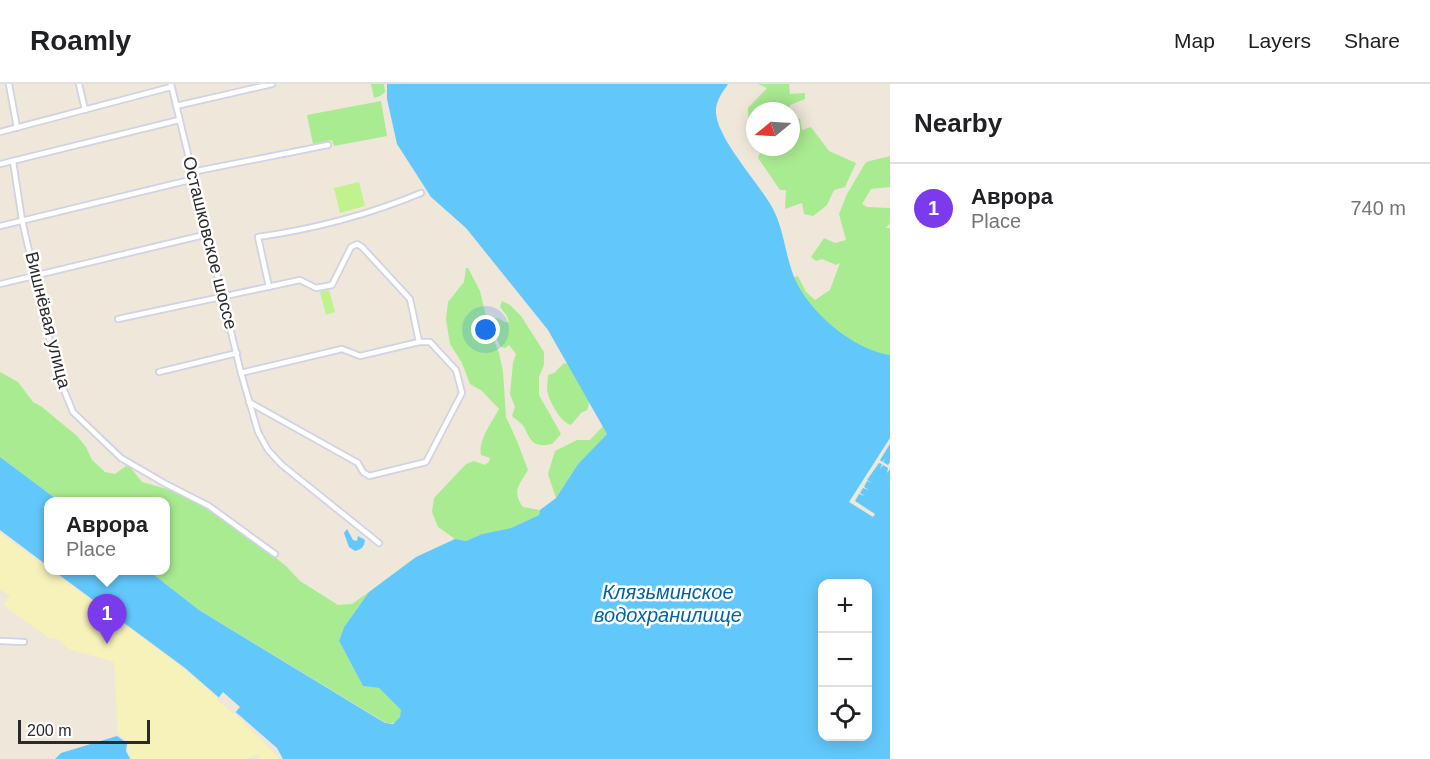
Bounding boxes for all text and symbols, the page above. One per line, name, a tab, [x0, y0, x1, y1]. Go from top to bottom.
text: Roamly	[30, 25, 131, 56]
text: Map	[1174, 29, 1215, 52]
text: Layers	[1248, 29, 1311, 52]
text: Share	[1344, 29, 1400, 52]
north arrow	[746, 102, 800, 156]
text: Nearby	[914, 108, 1002, 138]
street label: Осташковское шоссе	[179, 154, 241, 332]
text: Аврора	[971, 184, 1053, 209]
text: 1	[928, 197, 939, 219]
text: 740 m	[1350, 197, 1406, 219]
text: Place	[971, 210, 1021, 232]
street label: Вишнёвая улица	[21, 250, 75, 391]
your location	[471, 315, 500, 344]
popup	[44, 497, 170, 575]
text: Аврора	[66, 512, 148, 537]
text: Place	[66, 538, 116, 560]
map controls	[818, 579, 872, 741]
button: +	[818, 579, 872, 633]
water label: Клязьминское водохранилище	[594, 581, 742, 626]
pin: 1	[88, 594, 126, 644]
button: −	[818, 633, 872, 687]
button: locate	[818, 687, 872, 741]
scale bar	[18, 717, 150, 744]
text: 200 m	[27, 722, 71, 739]

